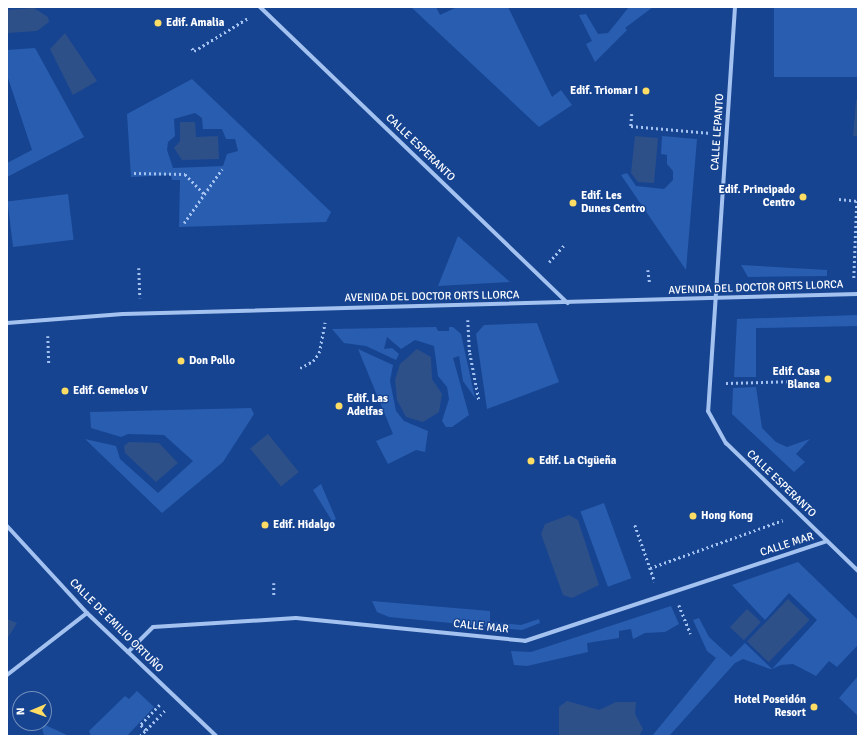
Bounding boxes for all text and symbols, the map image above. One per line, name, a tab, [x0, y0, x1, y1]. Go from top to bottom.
place label: Edif. Amalia	[166, 16, 224, 30]
marker: Edif. Amalia	[153, 18, 163, 28]
place label: Edif. Triomar I	[570, 84, 638, 98]
marker: Edif. Triomar I	[641, 86, 651, 96]
street label: CALLE LEPANTO	[709, 93, 727, 171]
street label: CALLE ESPERANTO	[383, 112, 457, 184]
place label: Edif. Principado Centro	[718, 184, 795, 210]
place label: Edif. Les Dunes Centro	[581, 190, 645, 216]
marker: Edif. Principado Centro	[798, 192, 808, 202]
marker: Edif. Les Dunes Centro	[568, 198, 578, 208]
street label: AVENIDA DEL DOCTOR ORTS LLORCA	[668, 278, 844, 298]
street label: AVENIDA DEL DOCTOR ORTS LLORCA	[344, 289, 520, 305]
place label: Don Pollo	[189, 354, 235, 368]
marker: Don Pollo	[176, 356, 186, 366]
place label: Edif. Casa Blanca	[773, 366, 820, 392]
marker: Edif. Casa Blanca	[823, 374, 833, 384]
place label: Edif. Gemelos V	[73, 384, 148, 398]
marker: Edif. Gemelos V	[60, 386, 70, 396]
place label: Edif. Las Adelfas	[347, 393, 388, 419]
marker: Edif. Las Adelfas	[334, 401, 344, 411]
street label: CALLE ESPERANTO	[744, 448, 818, 520]
place label: Edif. La Cigüeña	[539, 454, 616, 468]
marker: Edif. La Cigüeña	[526, 456, 536, 466]
place label: Hong Kong	[701, 509, 753, 523]
marker: Hong Kong	[688, 511, 698, 521]
place label: Edif. Hidalgo	[273, 518, 335, 532]
marker: Edif. Hidalgo	[260, 520, 270, 530]
street label: CALLE MAR	[759, 530, 815, 560]
street label: CALLE DE EMILIO ORTUÑO	[66, 576, 166, 676]
street label: CALLE MAR	[453, 618, 509, 636]
north arrow	[12, 691, 52, 731]
place label: Hotel Poseidón Resort	[734, 694, 806, 720]
marker: Hotel Poseidón Resort	[809, 702, 819, 712]
text: N	[14, 707, 27, 715]

